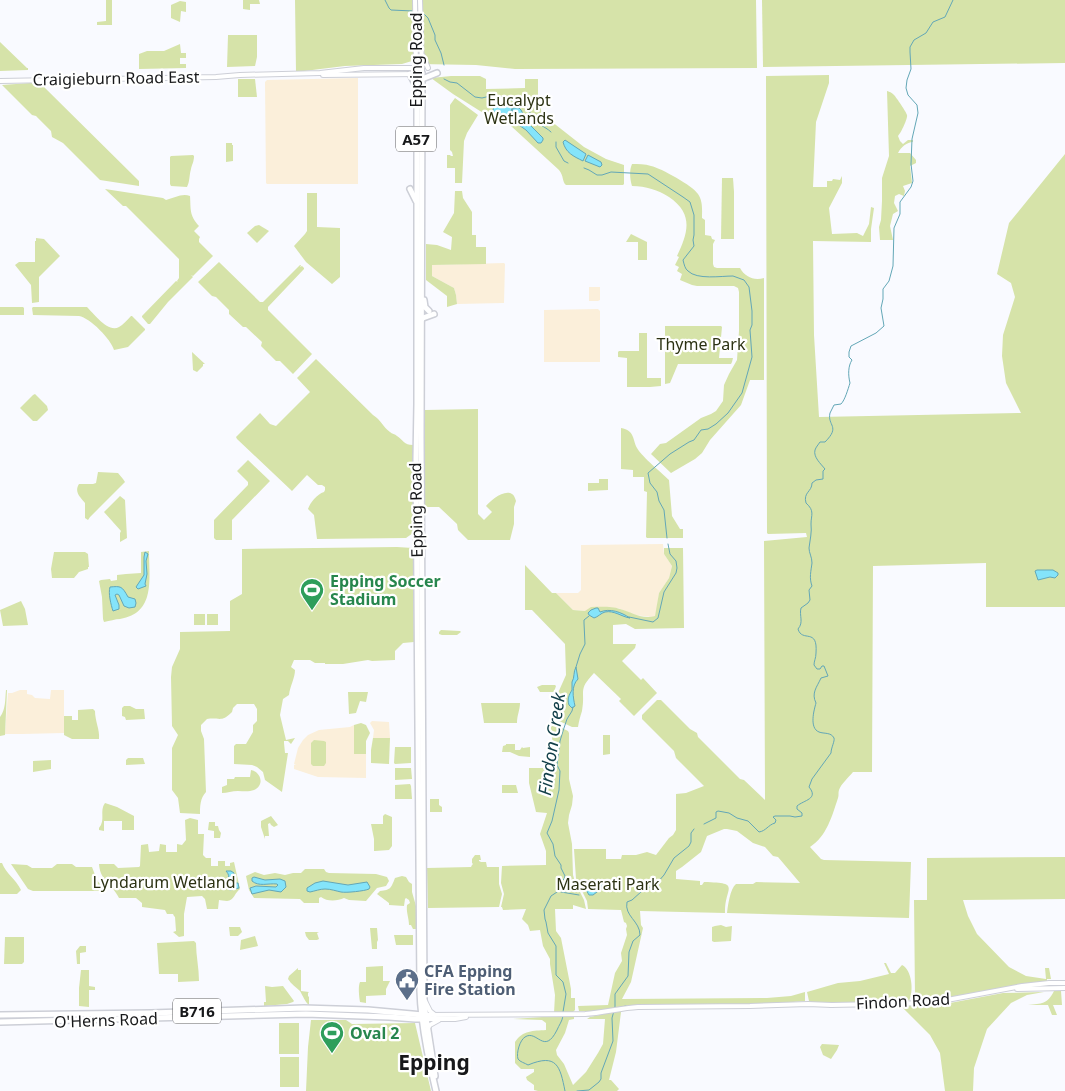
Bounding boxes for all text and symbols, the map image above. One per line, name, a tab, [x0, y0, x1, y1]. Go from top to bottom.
street label: Epping Road	[405, 12, 427, 108]
street label: Craigieburn Road East	[32, 66, 200, 90]
park label: Eucalypt Wetlands	[484, 89, 554, 129]
road number: A57	[396, 126, 436, 152]
park label: Thyme Park	[657, 333, 746, 355]
street label: Epping Road	[404, 462, 428, 558]
place label: Epping Soccer Stadium	[330, 570, 441, 610]
sports icon: Epping Soccer Stadium	[299, 577, 325, 611]
water label: Findon Creek	[532, 690, 570, 797]
park label: Lyndarum Wetland	[92, 871, 236, 893]
park label: Maserati Park	[556, 873, 660, 895]
place label: CFA Epping Fire Station	[424, 960, 516, 1000]
public building icon: CFA Epping Fire Station	[394, 967, 420, 1001]
street label: Findon Road	[855, 988, 951, 1014]
road number: B716	[173, 998, 221, 1024]
street label: O'Herns Road	[54, 1007, 158, 1033]
sports icon: Oval 2	[319, 1020, 345, 1054]
place label: Oval 2	[350, 1022, 399, 1044]
district label: Epping	[398, 1048, 470, 1076]

